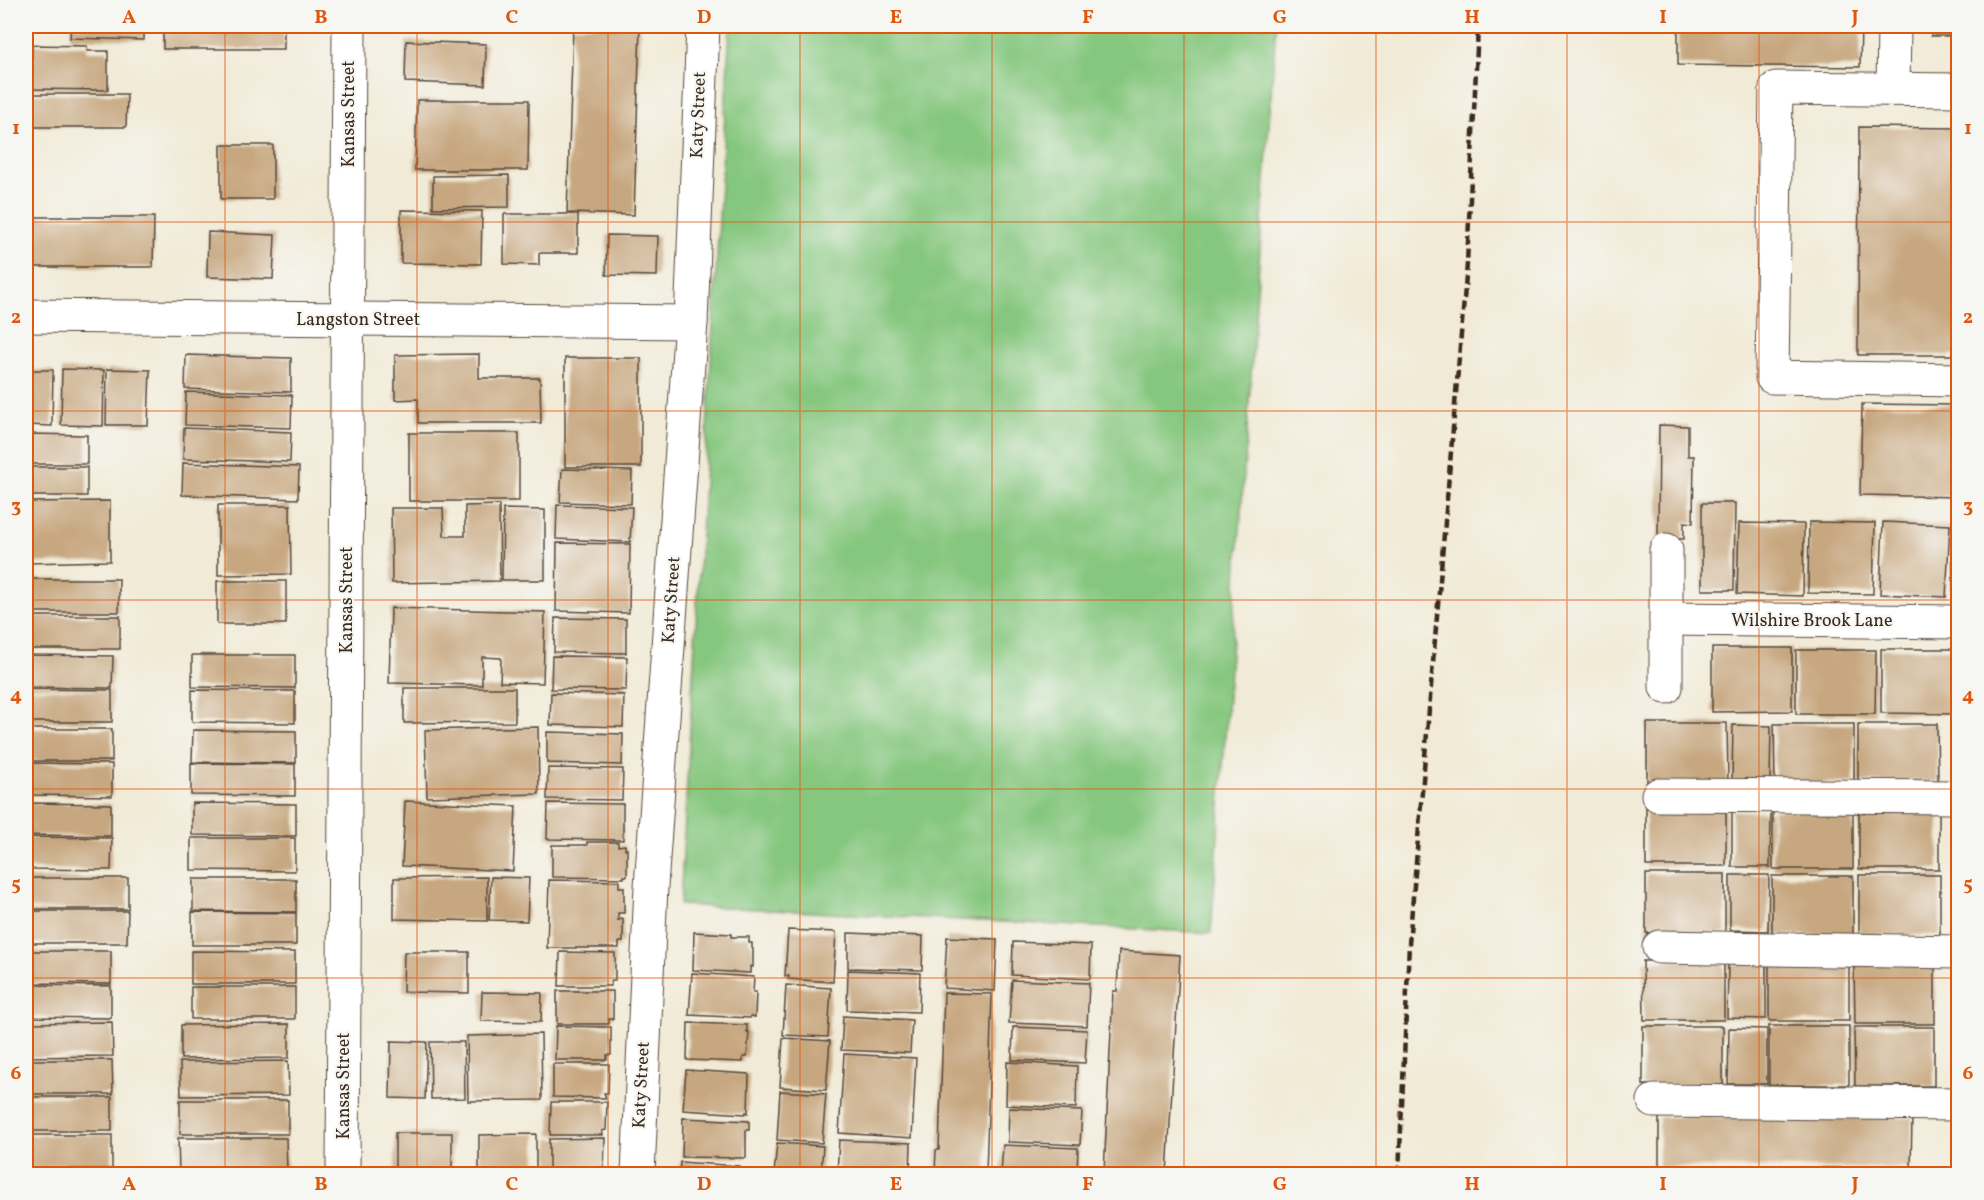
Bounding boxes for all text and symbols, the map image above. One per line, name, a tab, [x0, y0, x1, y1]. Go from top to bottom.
text: A	[122, 4, 136, 32]
text: B	[314, 4, 328, 32]
text: C	[506, 4, 519, 32]
text: D	[697, 4, 711, 32]
text: E	[890, 4, 902, 32]
text: F	[1082, 4, 1094, 32]
text: G	[1273, 4, 1287, 32]
text: H	[1464, 4, 1480, 32]
text: I	[1659, 4, 1667, 32]
text: J	[1850, 4, 1859, 32]
street label: Kansas Street	[337, 60, 362, 168]
street label: Katy Street	[685, 71, 713, 159]
text: 1	[12, 115, 20, 143]
text: 1	[1964, 115, 1972, 143]
text: 2	[11, 304, 21, 332]
text: 2	[1963, 304, 1973, 332]
street label: Langston Street	[296, 308, 420, 333]
text: 3	[11, 493, 21, 521]
text: 3	[1963, 493, 1973, 521]
street label: Kansas Street	[335, 546, 360, 654]
street label: Katy Street	[656, 556, 688, 644]
street label: Wilshire Brook Lane	[1731, 609, 1893, 634]
text: 4	[10, 682, 22, 710]
text: 4	[1962, 682, 1974, 710]
text: 5	[11, 871, 21, 899]
text: 5	[1963, 871, 1973, 899]
street label: Kansas Street	[332, 1032, 357, 1140]
street label: Katy Street	[627, 1041, 657, 1129]
text: 6	[11, 1060, 22, 1088]
text: 6	[1963, 1060, 1974, 1088]
text: A	[122, 1171, 136, 1199]
text: B	[314, 1171, 328, 1199]
text: C	[506, 1171, 519, 1199]
text: D	[697, 1171, 711, 1199]
text: E	[890, 1171, 902, 1199]
text: F	[1082, 1171, 1094, 1199]
text: G	[1273, 1171, 1287, 1199]
text: H	[1464, 1171, 1480, 1199]
text: I	[1659, 1171, 1667, 1199]
text: J	[1850, 1171, 1859, 1199]

